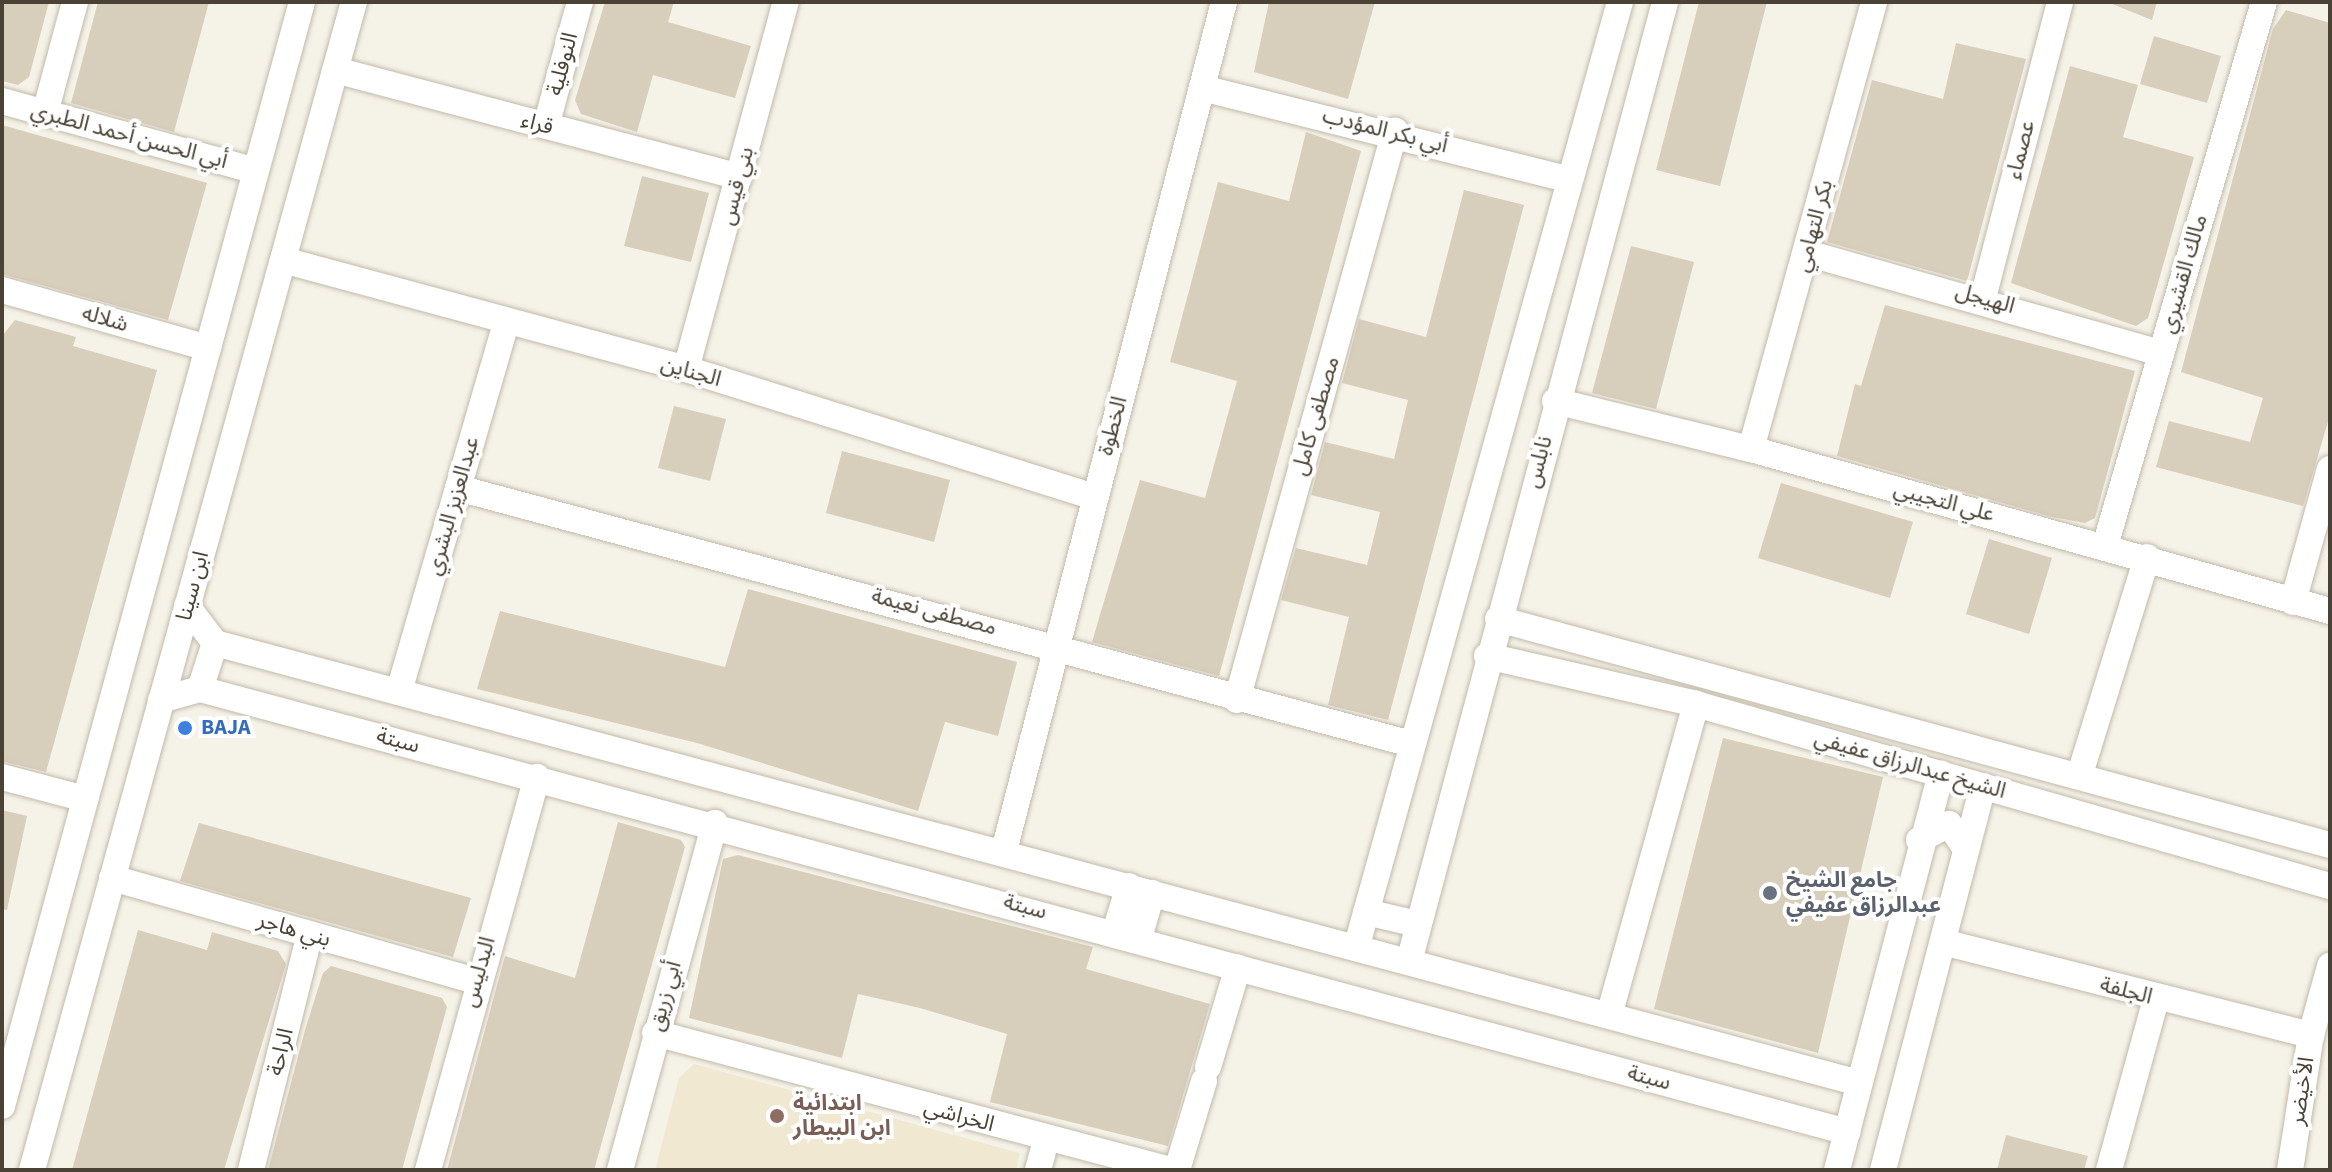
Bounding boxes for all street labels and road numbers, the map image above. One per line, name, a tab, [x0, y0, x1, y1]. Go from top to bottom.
street label: النوفلية	[542, 30, 584, 98]
street label: أبي الحسن أحمد الطبري	[28, 97, 230, 175]
street label: أبي بكر المؤدب	[1320, 103, 1450, 159]
street label: قراء	[518, 107, 556, 141]
street label: عصماء	[2001, 118, 2041, 182]
street label: بني قيس	[714, 144, 760, 228]
street label: بكر التهامي	[1789, 177, 1839, 275]
street label: مالك القشيري	[2154, 211, 2214, 337]
street label: الهيجل	[1952, 278, 2018, 320]
street label: شلاله	[79, 300, 131, 338]
street label: الجناين	[658, 351, 724, 393]
street label: مصطفى كامل	[1286, 353, 1346, 479]
street label: الخطوة	[1093, 394, 1133, 458]
street label: نابلس	[1519, 433, 1559, 491]
street label: عبدالعزيز البشري	[421, 434, 485, 578]
street label: علي التجيبي	[1891, 476, 1997, 528]
street label: ابن سينا	[171, 548, 215, 624]
street label: مصطفى نعيمة	[869, 583, 999, 641]
street label: سبتة	[373, 723, 423, 759]
street label: الشيخ عبدالرزاق عفيفي	[1811, 725, 2009, 805]
street label: سبتة	[1000, 889, 1050, 925]
street label: بني هاجر	[254, 907, 334, 953]
street label: البدليس	[456, 934, 502, 1010]
street label: أبي زريق	[642, 958, 688, 1034]
street label: الجلفة	[2097, 971, 2155, 1011]
street label: الراحة	[262, 1026, 300, 1078]
street label: الأخيضر	[2284, 1055, 2320, 1127]
street label: سبتة	[1624, 1060, 1674, 1096]
street label: الخراشي	[921, 1094, 997, 1138]

